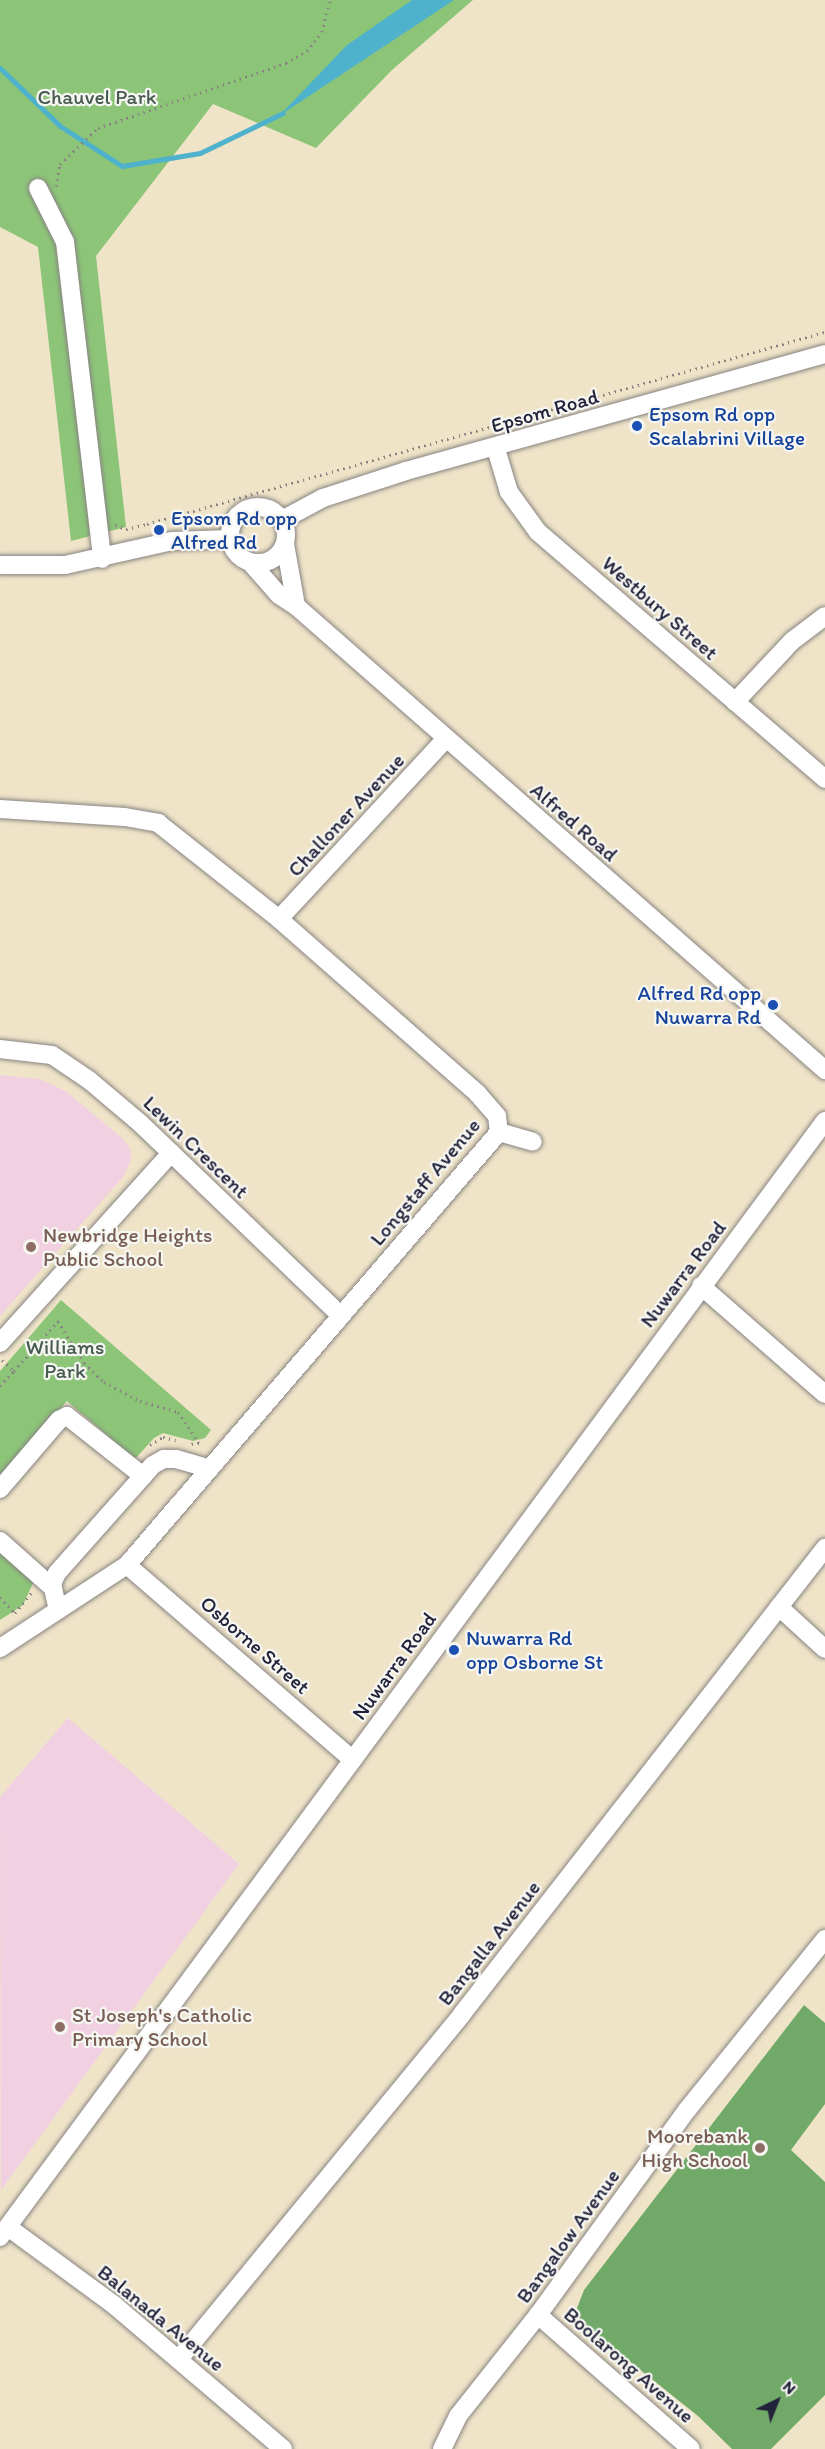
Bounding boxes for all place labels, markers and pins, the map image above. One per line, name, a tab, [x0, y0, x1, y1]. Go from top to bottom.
place label: Epsom Rd opp Scalabrini Village	[649, 401, 805, 451]
marker: Epsom Rd opp Scalabrini Village	[630, 419, 644, 433]
place label: Epsom Rd opp Alfred Rd	[171, 505, 297, 555]
marker: Epsom Rd opp Alfred Rd	[152, 523, 166, 537]
place label: Alfred Rd opp Nuwarra Rd	[638, 980, 761, 1030]
marker: Alfred Rd opp Nuwarra Rd	[766, 998, 780, 1012]
place label: Newbridge Heights Public School	[43, 1222, 212, 1272]
marker: Newbridge Heights Public School	[24, 1240, 38, 1254]
place label: Nuwarra Rd opp Osborne St	[466, 1625, 604, 1675]
marker: Nuwarra Rd opp Osborne St	[447, 1643, 461, 1657]
place label: St Joseph's Catholic Primary School	[72, 2002, 251, 2052]
marker: St Joseph's Catholic Primary School	[53, 2020, 67, 2034]
place label: Moorebank High School	[642, 2123, 748, 2173]
marker: Moorebank High School	[753, 2141, 767, 2155]

